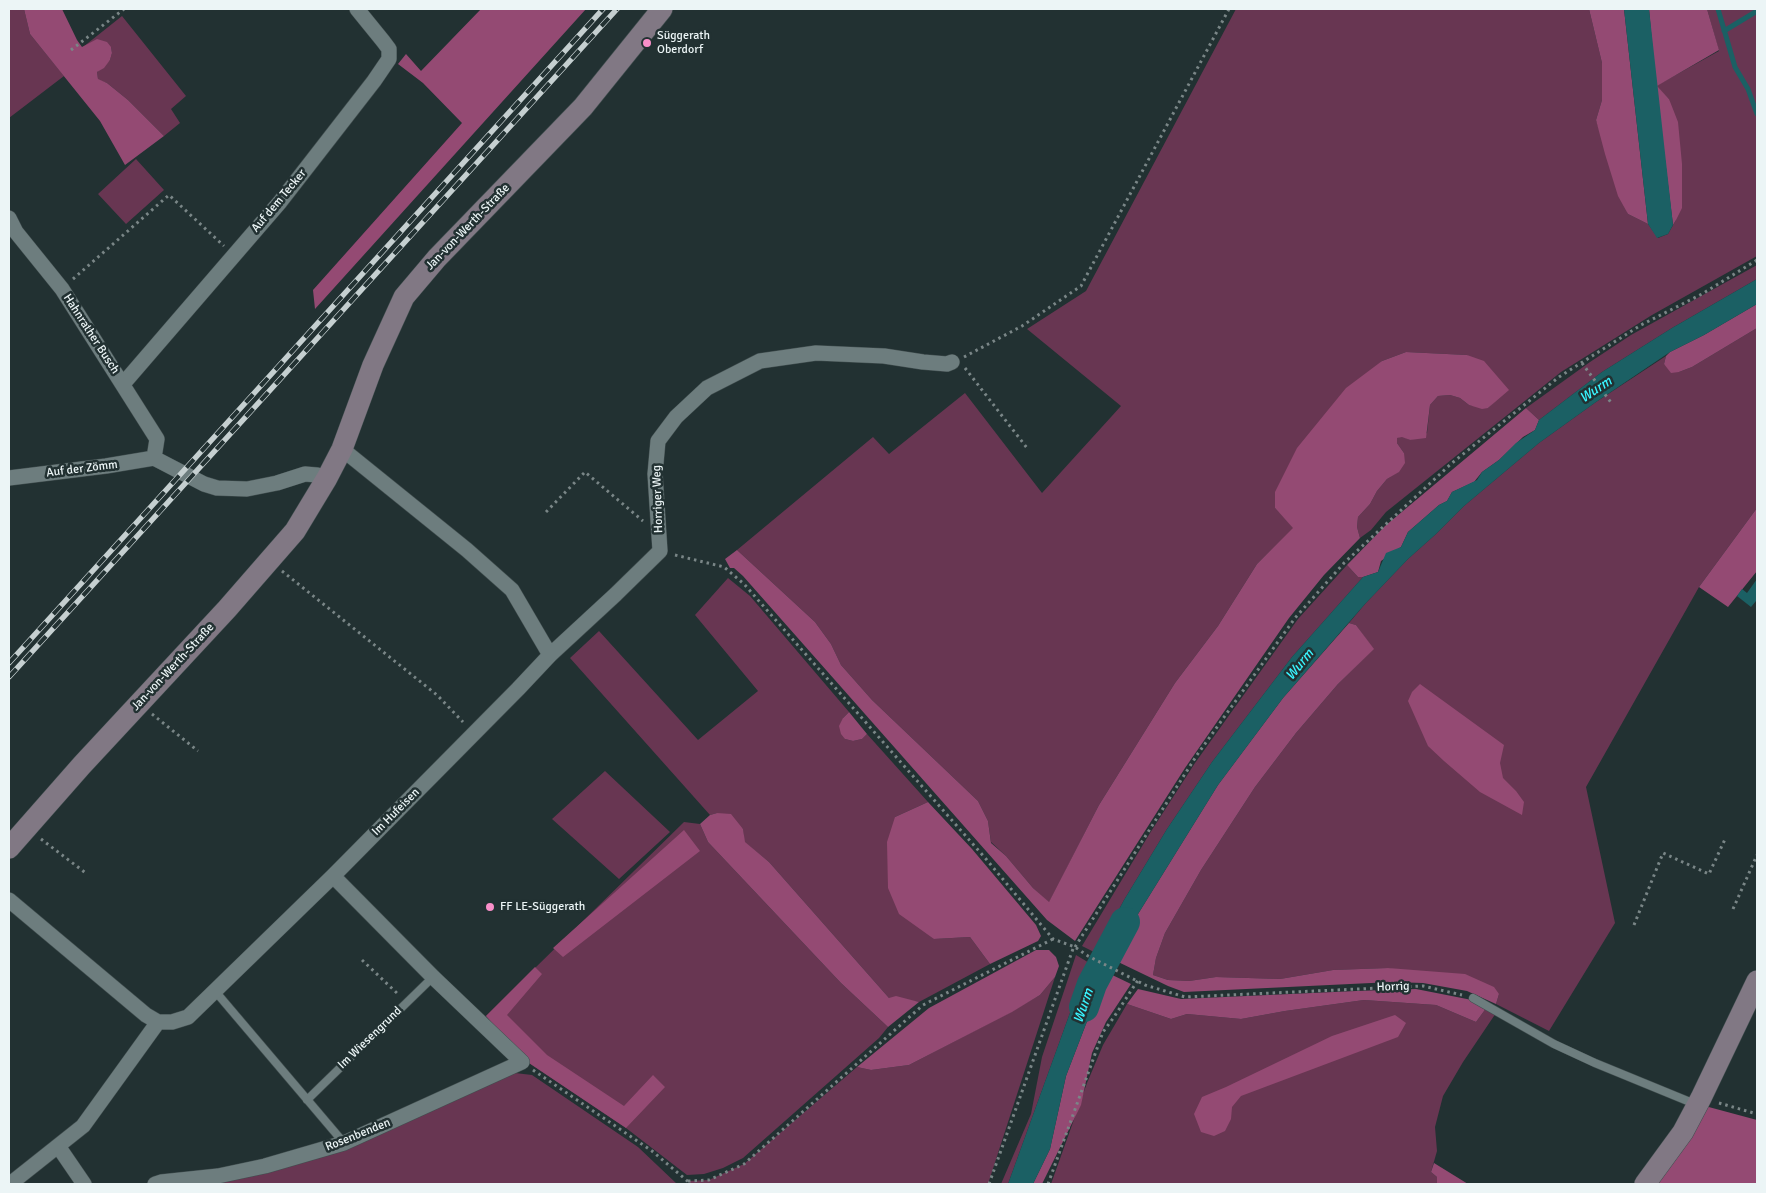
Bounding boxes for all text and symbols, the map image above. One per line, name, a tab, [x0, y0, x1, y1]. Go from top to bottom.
place label: Süggerath Oberdorf	[657, 29, 710, 57]
marker: Süggerath Oberdorf	[641, 37, 653, 49]
street label: Auf dem Tecker	[248, 167, 310, 235]
street label: Jan-von-Werth-Straße	[423, 181, 513, 273]
street label: Hahnrather Busch	[60, 291, 122, 377]
water label: Wurm	[1577, 373, 1615, 407]
street label: Auf der Zömm	[46, 457, 118, 481]
street label: Horriger Weg	[650, 465, 666, 533]
street label: Jan-von-Werth-Straße	[129, 620, 217, 714]
water label: Wurm	[1282, 646, 1318, 684]
street label: Im Hufeisen	[369, 785, 423, 839]
place label: FF LE-Süggerath	[500, 900, 585, 914]
marker: FF LE-Süggerath	[484, 901, 496, 913]
street label: Horrig	[1376, 979, 1410, 995]
water label: Wurm	[1070, 987, 1098, 1025]
street label: Im Wiesengrund	[335, 1004, 405, 1072]
street label: Rosenbenden	[323, 1115, 393, 1155]

